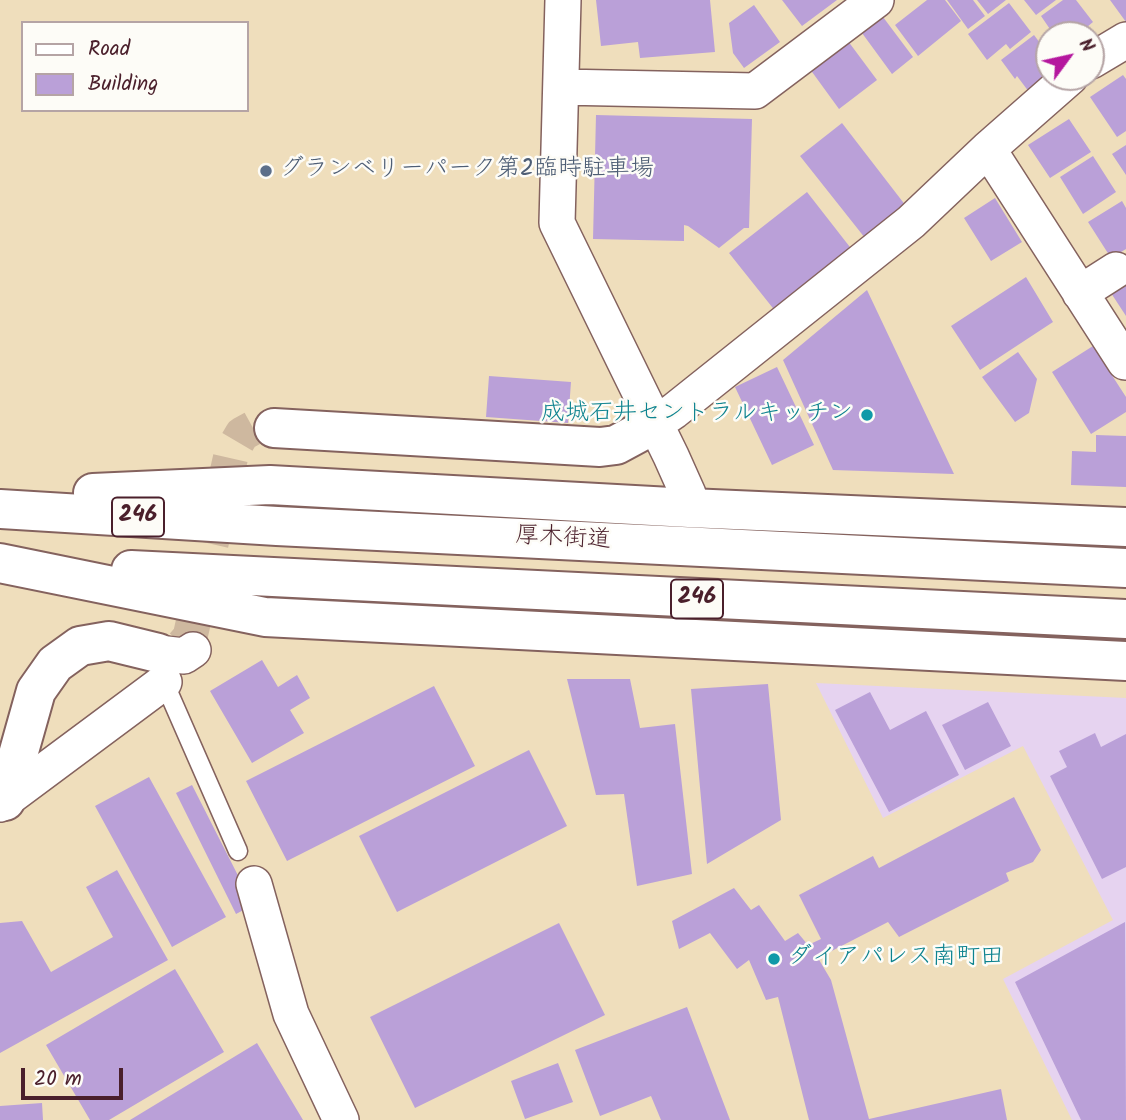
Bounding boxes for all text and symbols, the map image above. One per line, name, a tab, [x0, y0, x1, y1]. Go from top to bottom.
legend	[21, 21, 248, 112]
north arrow	[1035, 21, 1105, 91]
text: N	[1070, 32, 1102, 59]
text: Road	[88, 33, 130, 66]
text: Building	[88, 68, 158, 101]
place label: グランベリーパーク第2臨時駐車場	[280, 157, 654, 185]
marker: グランベリーパーク第2臨時駐車場	[258, 163, 274, 179]
place label: 成城石井セントラルキッチン	[541, 401, 853, 429]
marker: 成城石井セントラルキッチン	[859, 407, 875, 423]
road number: 246	[112, 498, 164, 537]
street label: 厚木街道	[514, 523, 612, 557]
road number: 246	[671, 580, 723, 618]
place label: ダイアパレス南町田	[788, 945, 1004, 973]
marker: ダイアパレス南町田	[766, 951, 782, 967]
scale bar	[24, 1054, 126, 1098]
text: 20 m	[34, 1063, 82, 1096]

